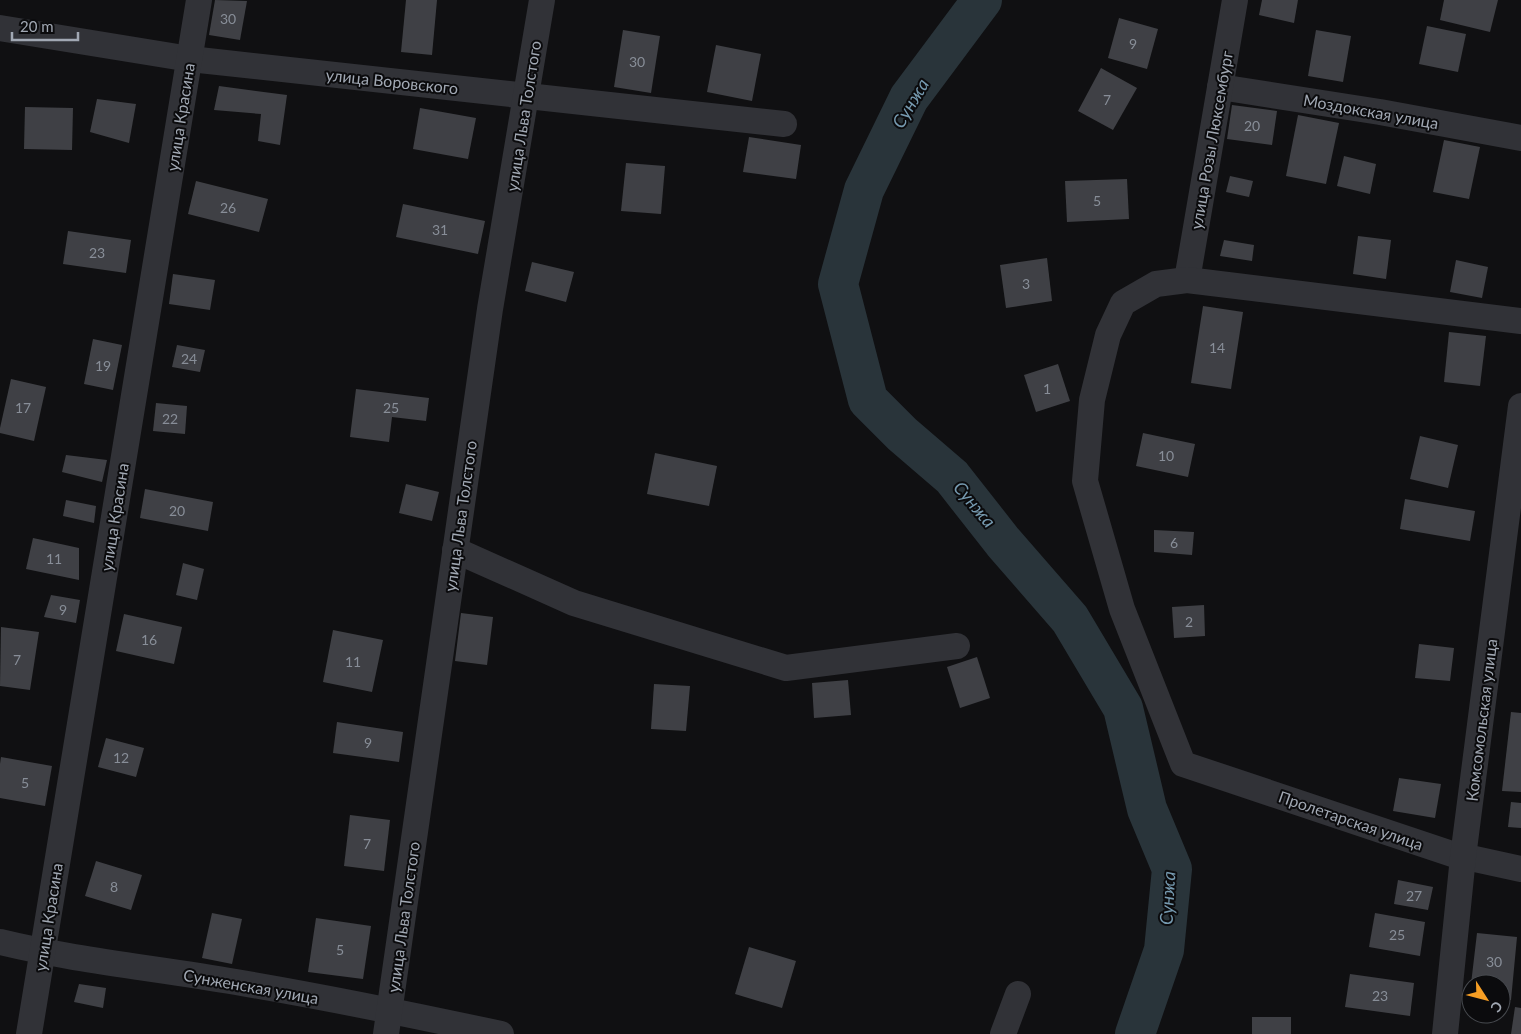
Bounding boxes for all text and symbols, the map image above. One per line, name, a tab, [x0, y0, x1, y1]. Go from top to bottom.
scale bar	[12, 10, 79, 42]
house number: 30	[220, 10, 236, 27]
text: 20 m	[20, 17, 54, 35]
house number: 9	[1129, 35, 1137, 52]
street label: улица Льва Толстого	[502, 39, 544, 193]
street label: улица Розы Люксембург	[1186, 49, 1236, 231]
house number: 30	[629, 53, 645, 70]
street label: улица Красина	[162, 62, 198, 172]
street label: улица Воровского	[325, 65, 459, 97]
water label: Сунжа	[887, 74, 933, 132]
street label: Моздокская улица	[1302, 90, 1440, 132]
house number: 7	[1103, 91, 1111, 108]
house number: 20	[1244, 117, 1260, 134]
house number: 5	[1093, 192, 1101, 209]
house number: 26	[220, 199, 236, 216]
house number: 31	[432, 221, 448, 238]
house number: 23	[89, 244, 105, 261]
house number: 3	[1022, 275, 1030, 292]
house number: 14	[1209, 339, 1225, 356]
house number: 24	[181, 350, 197, 367]
house number: 19	[95, 357, 111, 374]
house number: 1	[1043, 380, 1051, 397]
house number: 17	[15, 399, 31, 416]
house number: 25	[383, 399, 399, 416]
house number: 22	[162, 410, 178, 427]
street label: улица Льва Толстого	[440, 439, 480, 593]
house number: 10	[1158, 447, 1174, 464]
street label: улица Красина	[96, 462, 132, 572]
water label: Сунжа	[949, 476, 1001, 532]
house number: 20	[169, 502, 185, 519]
house number: 6	[1170, 534, 1178, 551]
house number: 11	[46, 550, 62, 567]
house number: 9	[59, 601, 67, 618]
house number: 2	[1185, 613, 1193, 630]
house number: 16	[141, 631, 157, 648]
street label: Комсомольская улица	[1462, 638, 1500, 802]
house number: 7	[13, 651, 21, 668]
house number: 11	[345, 653, 361, 670]
house number: 9	[364, 734, 372, 751]
house number: 12	[113, 749, 129, 766]
house number: 5	[21, 774, 29, 791]
street label: Пролетарская улица	[1276, 786, 1426, 854]
house number: 7	[363, 835, 371, 852]
street label: улица Льва Толстого	[383, 840, 423, 994]
street label: улица Красина	[30, 862, 66, 972]
water label: Сунжа	[1155, 871, 1179, 925]
house number: 8	[110, 878, 118, 895]
house number: 27	[1406, 887, 1422, 904]
house number: 25	[1389, 926, 1405, 943]
house number: 5	[336, 941, 344, 958]
house number: 30	[1486, 953, 1502, 970]
street label: Сунженская улица	[182, 965, 320, 1007]
north arrow	[1461, 974, 1511, 1024]
house number: 23	[1372, 987, 1388, 1004]
text: С	[1487, 998, 1507, 1016]

